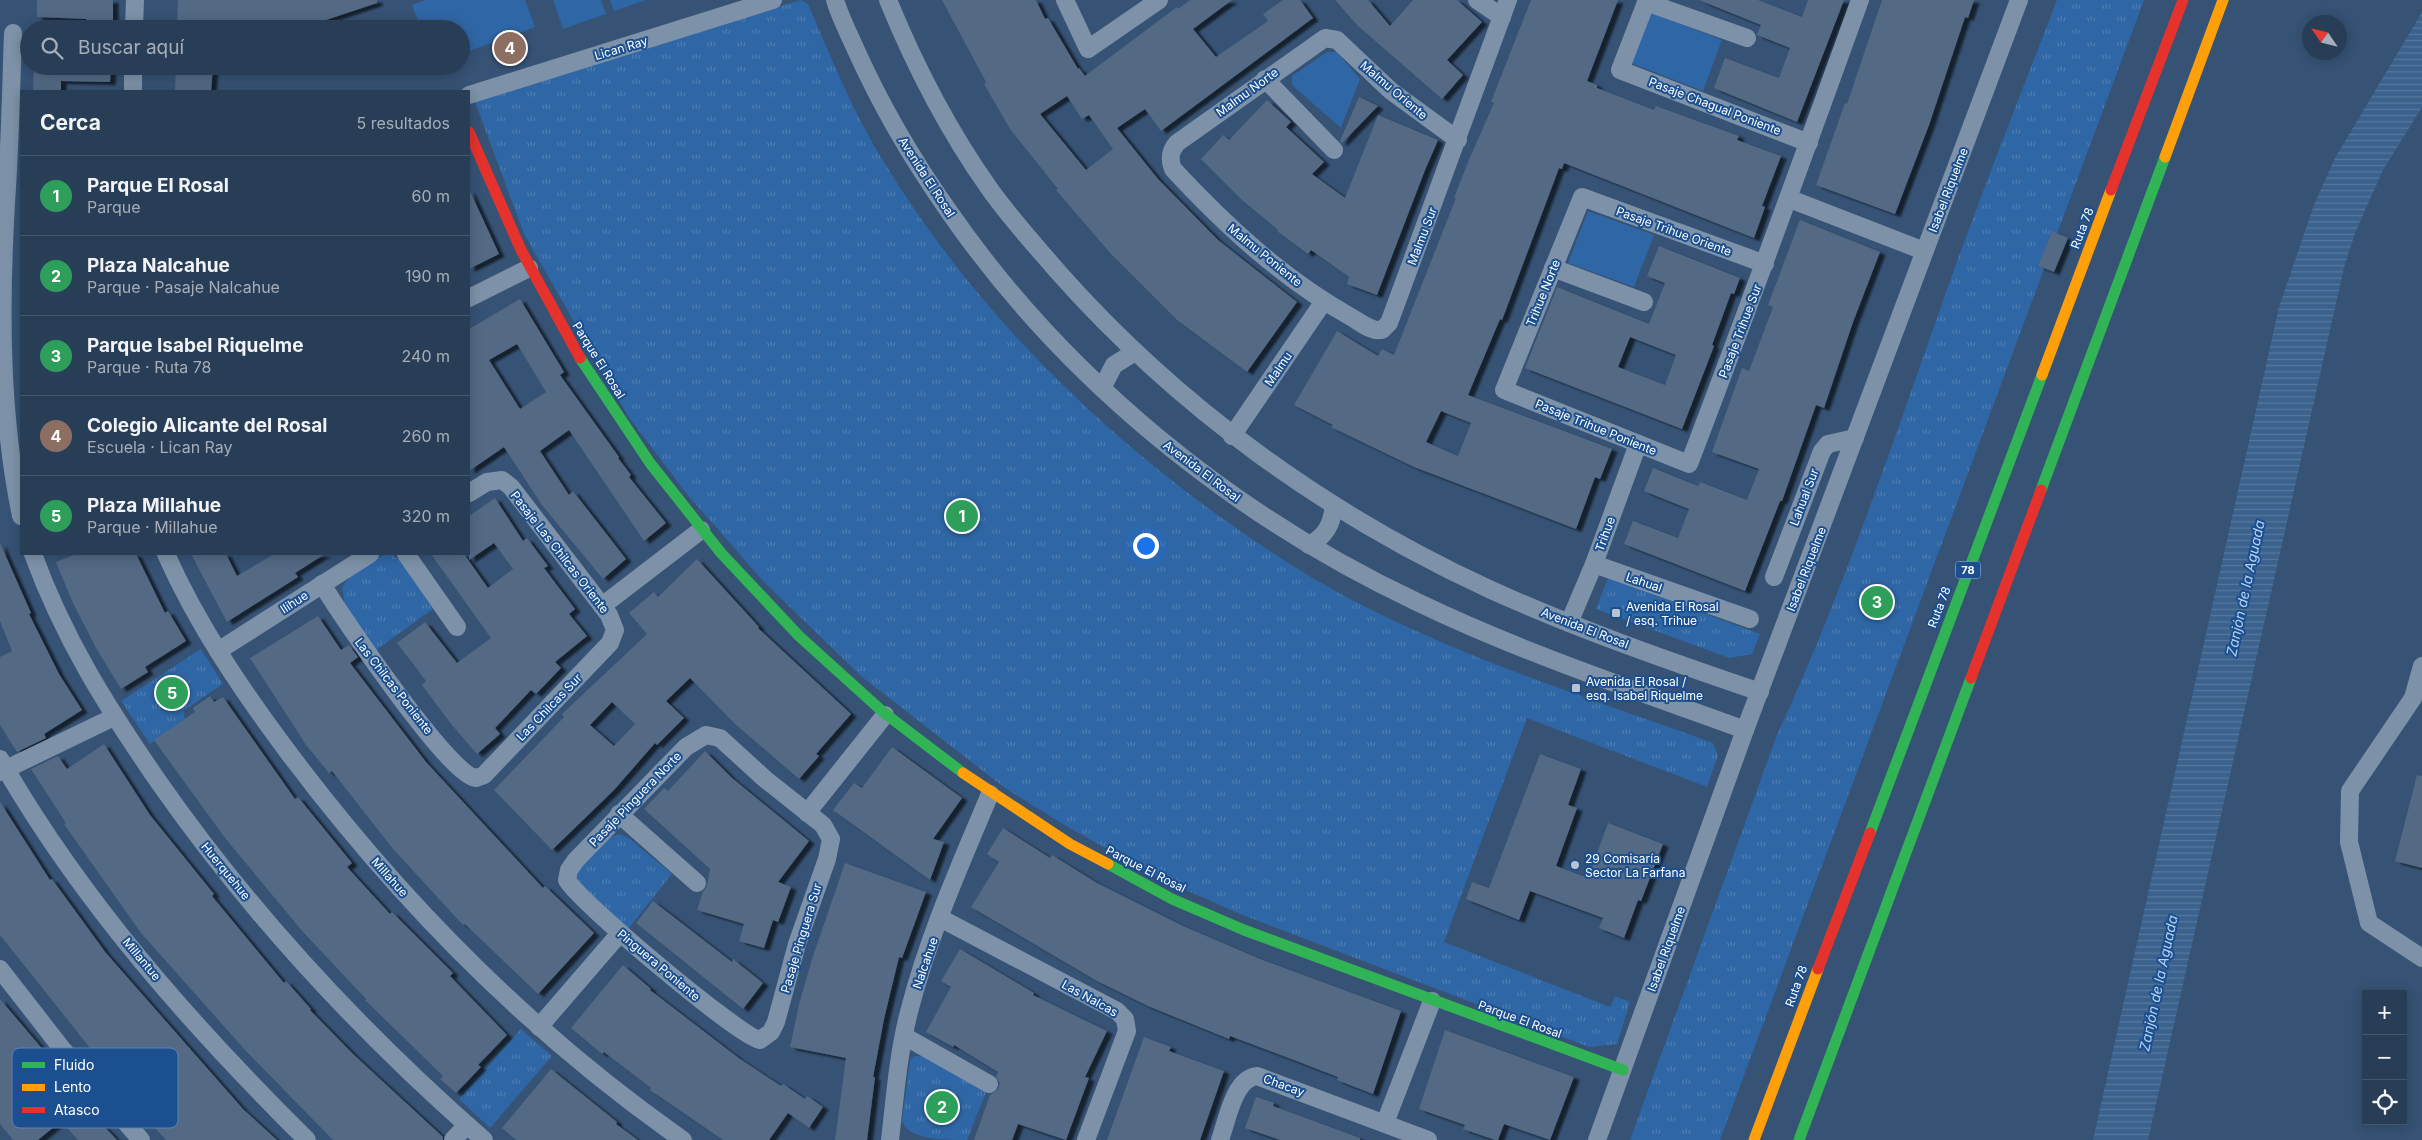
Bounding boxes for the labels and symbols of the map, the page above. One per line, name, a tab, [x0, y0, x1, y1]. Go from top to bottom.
north arrow	[2302, 15, 2347, 60]
pin: 4	[494, 29, 526, 67]
street label: Lican Ray	[593, 33, 650, 63]
street label: Malmu Oriente	[1357, 58, 1431, 122]
street label: Malmu Norte	[1213, 64, 1281, 120]
street label: Pasaje Chagual Poniente	[1647, 74, 1783, 138]
street label: Avenida El Rosal	[895, 134, 959, 220]
street label: Isabel Riquelme	[1925, 146, 1971, 234]
street label: Pasaje Trihue Oriente	[1614, 203, 1734, 259]
street label: Malmu Sur	[1404, 204, 1440, 267]
street label: Ruta 78	[2067, 205, 2097, 251]
street label: Malmu Poniente	[1225, 220, 1305, 290]
street label: Trihue Norte	[1523, 257, 1563, 329]
street label: Pasaje Trihue Sur	[1715, 282, 1765, 380]
street label: Parque El Rosal	[569, 319, 629, 401]
street label: Malmu	[1261, 349, 1295, 389]
street label: Pasaje Trihue Poniente	[1533, 396, 1659, 458]
street label: Avenida El Rosal	[1160, 437, 1244, 505]
street label: Lahual Sur	[1786, 466, 1822, 528]
street label: Pasaje Las Chilcas Oriente	[508, 488, 612, 616]
pin: 1	[946, 497, 978, 535]
street label: Trihue	[1592, 515, 1618, 553]
water label: Zanjón de la Aguada	[2222, 518, 2268, 658]
street label: Isabel Riquelme	[1783, 525, 1829, 613]
your location	[1133, 533, 1159, 559]
road number: 78	[1956, 562, 1980, 578]
street label: Lahual	[1624, 569, 1664, 595]
pin: 3	[1861, 583, 1893, 621]
street label: Ruta 78	[1924, 584, 1954, 630]
street label: Ilihue	[277, 587, 311, 617]
place label: Avenida El Rosal / esq. Trihue	[1626, 599, 1719, 628]
street label: Avenida El Rosal	[1539, 604, 1631, 652]
marker: Avenida El Rosal / esq. Trihue	[1610, 607, 1622, 619]
street label: Las Chilcas Poniente	[352, 635, 436, 737]
street label: Las Chilcas Sur	[513, 670, 585, 744]
pin: 5	[156, 674, 188, 712]
place label: Avenida El Rosal / esq. Isabel Riquelme	[1586, 674, 1703, 703]
marker: Avenida El Rosal / esq. Isabel Riquelme	[1570, 682, 1582, 694]
street label: Pasaje Pinguera Norte	[586, 748, 684, 850]
street label: Huerquehue	[198, 839, 254, 903]
street label: Parque El Rosal	[1104, 842, 1188, 896]
place label: 29 Comisaría Sector La Farfana	[1585, 851, 1685, 880]
street label: Millahue	[369, 854, 411, 900]
marker: 29 Comisaría Sector La Farfana	[1569, 859, 1581, 871]
street label: Pasaje Pinguera Sur	[777, 881, 825, 995]
street label: Isabel Riquelme	[1644, 904, 1688, 994]
water label: Zanjón de la Aguada	[2135, 913, 2181, 1053]
street label: Pinguera Poniente	[615, 926, 703, 1004]
street label: Millantue	[120, 934, 164, 984]
street label: Nalcahue	[909, 935, 941, 991]
street label: Ruta 78	[1782, 963, 1810, 1009]
street label: Las Nalcas	[1059, 976, 1121, 1020]
street label: Parque El Rosal	[1476, 997, 1564, 1041]
legend	[12, 1048, 178, 1128]
text: Fluido	[54, 1056, 94, 1073]
street label: Chacay	[1261, 1071, 1307, 1099]
text: Lento	[54, 1078, 91, 1095]
pin: 2	[926, 1088, 958, 1126]
text: Atasco	[54, 1101, 100, 1118]

